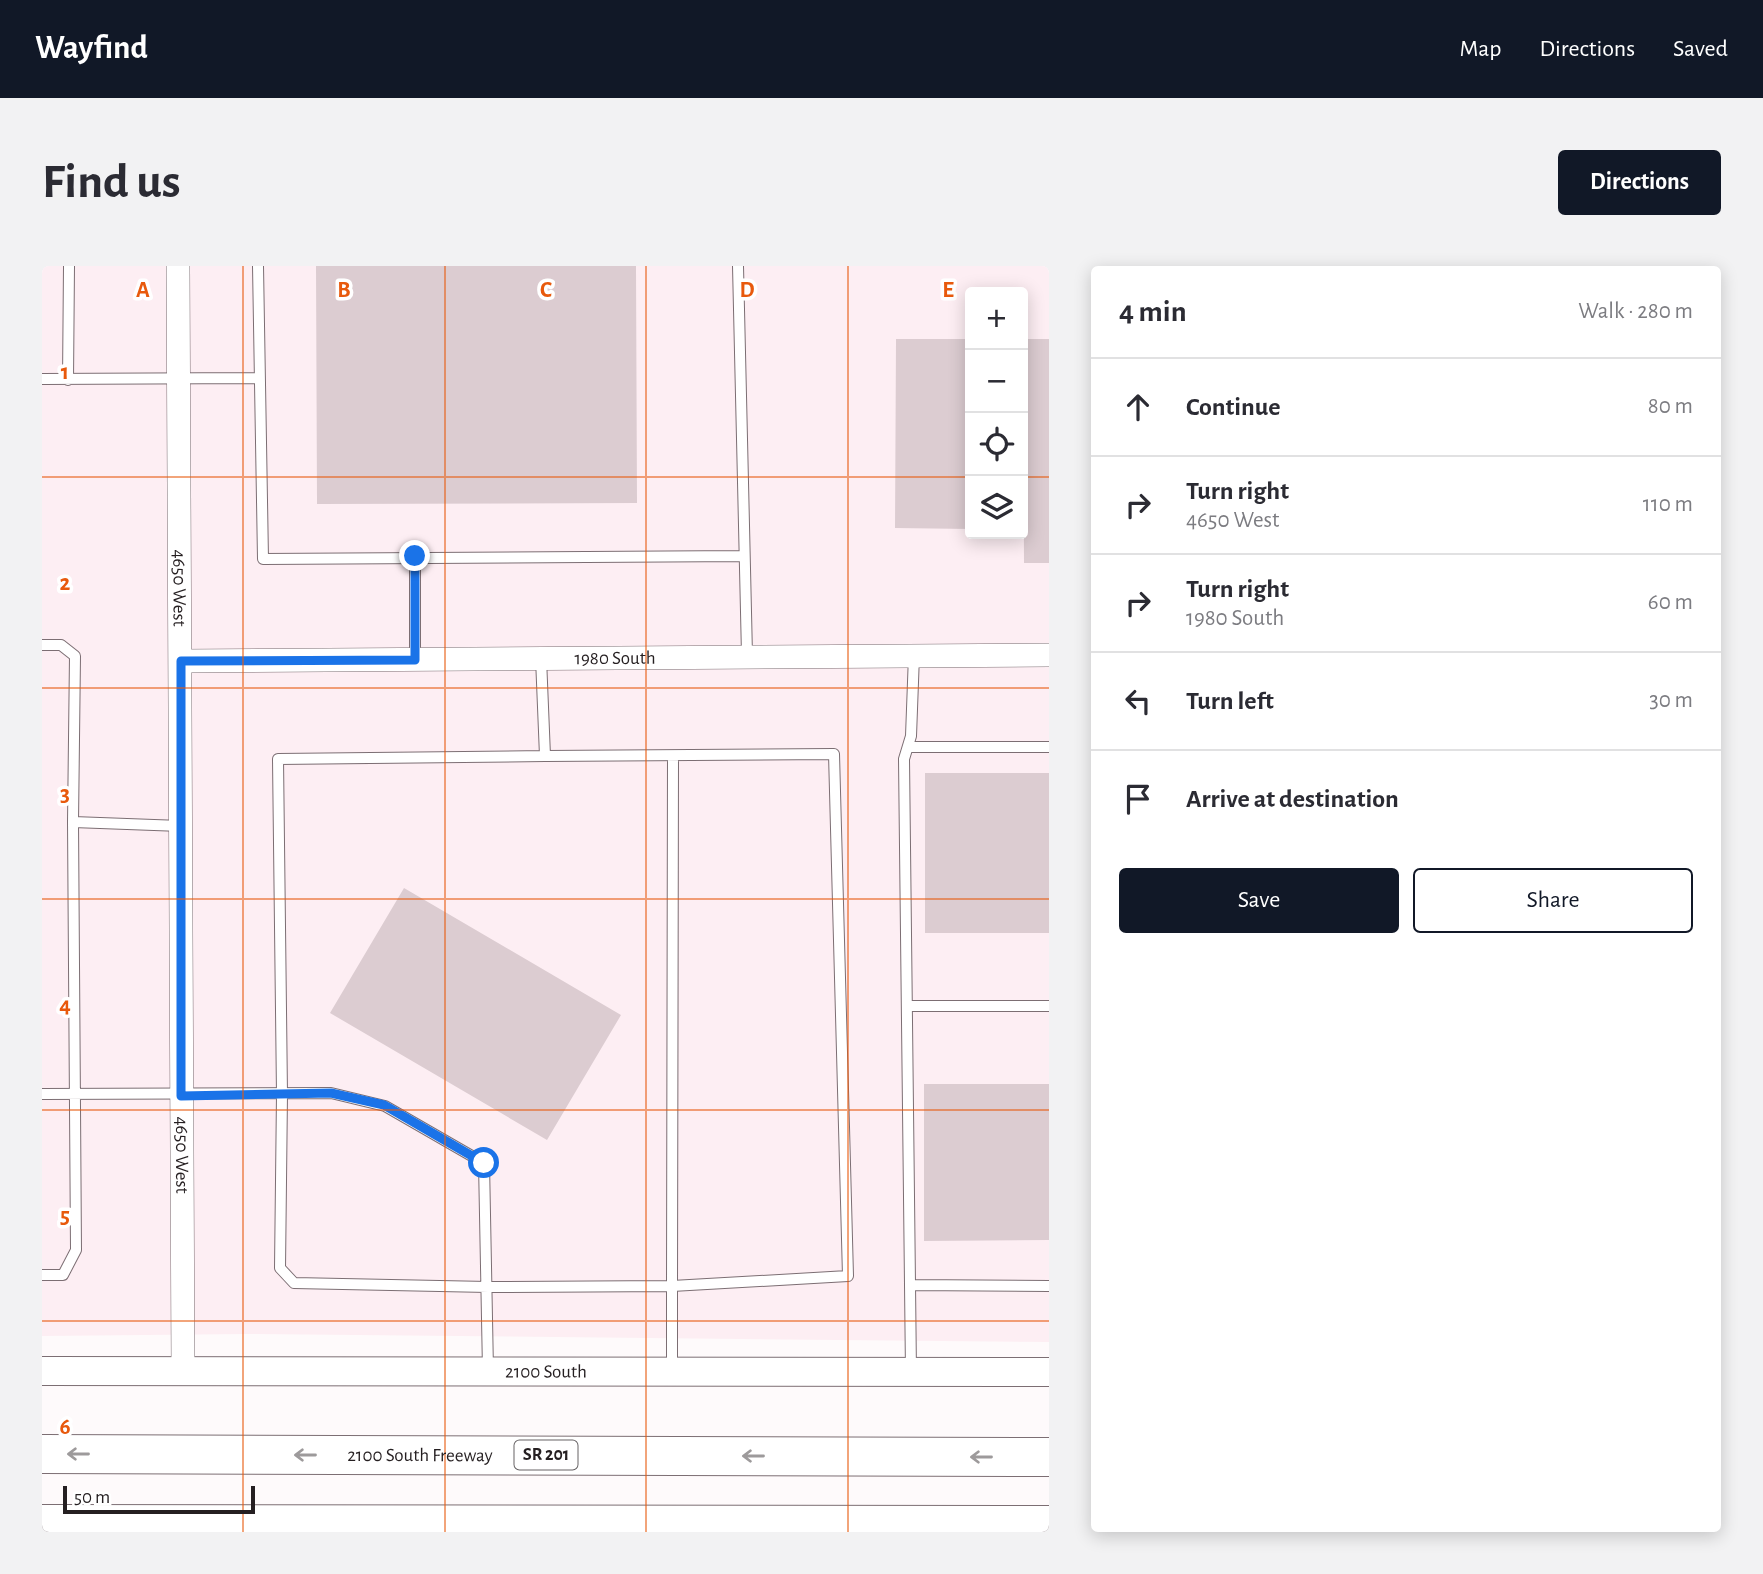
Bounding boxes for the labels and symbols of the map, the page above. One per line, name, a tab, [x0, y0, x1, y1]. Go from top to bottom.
text: A	[136, 279, 150, 302]
text: B	[337, 279, 351, 302]
text: C	[540, 279, 552, 302]
text: D	[739, 279, 755, 302]
text: E	[942, 279, 954, 302]
text: 1	[61, 361, 69, 384]
route end	[399, 540, 430, 571]
street label: 4650 West	[170, 549, 189, 627]
text: 2	[60, 572, 71, 595]
street label: 1980 South	[574, 648, 656, 668]
text: 3	[60, 783, 70, 806]
text: 4	[59, 994, 71, 1017]
street label: 4650 West	[172, 1116, 192, 1194]
route start	[468, 1147, 499, 1178]
text: 5	[60, 1205, 70, 1228]
street label: 2100 South	[505, 1362, 587, 1381]
text: 6	[59, 1416, 71, 1439]
road number: SR 201	[514, 1440, 578, 1470]
street label: 2100 South Freeway	[347, 1445, 493, 1465]
one-way arrow	[67, 1447, 90, 1461]
one-way arrow	[294, 1448, 317, 1461]
one-way arrow	[742, 1449, 765, 1463]
one-way arrow	[970, 1450, 993, 1464]
scale bar	[63, 1483, 256, 1515]

